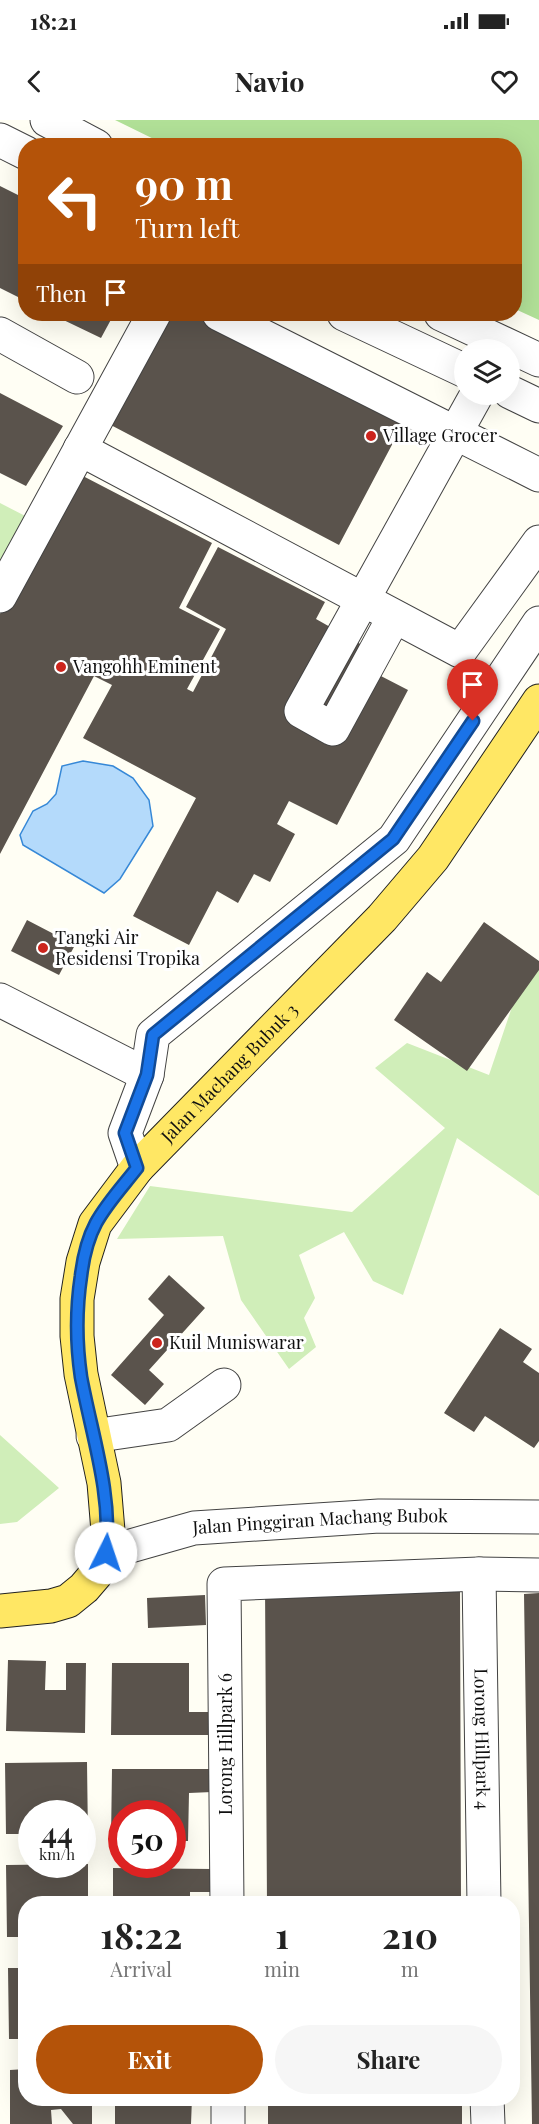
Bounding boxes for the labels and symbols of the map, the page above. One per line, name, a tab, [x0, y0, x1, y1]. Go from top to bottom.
place label: Village Grocer	[382, 423, 497, 447]
marker: Village Grocer	[364, 429, 378, 443]
place label: Vangohh Eminent	[72, 654, 217, 678]
pin	[447, 659, 498, 721]
marker: Vangohh Eminent	[54, 660, 68, 674]
place label: Tangki Air Residensi Tropika	[55, 925, 200, 970]
marker: Tangki Air Residensi Tropika	[36, 941, 50, 955]
street label: Jalan Machang Bubuk 3	[155, 998, 303, 1148]
place label: Kuil Muniswarar	[169, 1330, 304, 1354]
marker: Kuil Muniswarar	[150, 1336, 164, 1350]
street label: Jalan Pinggiran Machang Bubok	[191, 1503, 448, 1539]
position arrow	[74, 1521, 138, 1585]
street label: Lorong Hillpark 4	[469, 1668, 496, 1810]
street label: Lorong Hillpark 6	[213, 1673, 237, 1815]
speed limit sign: 50	[108, 1800, 186, 1878]

